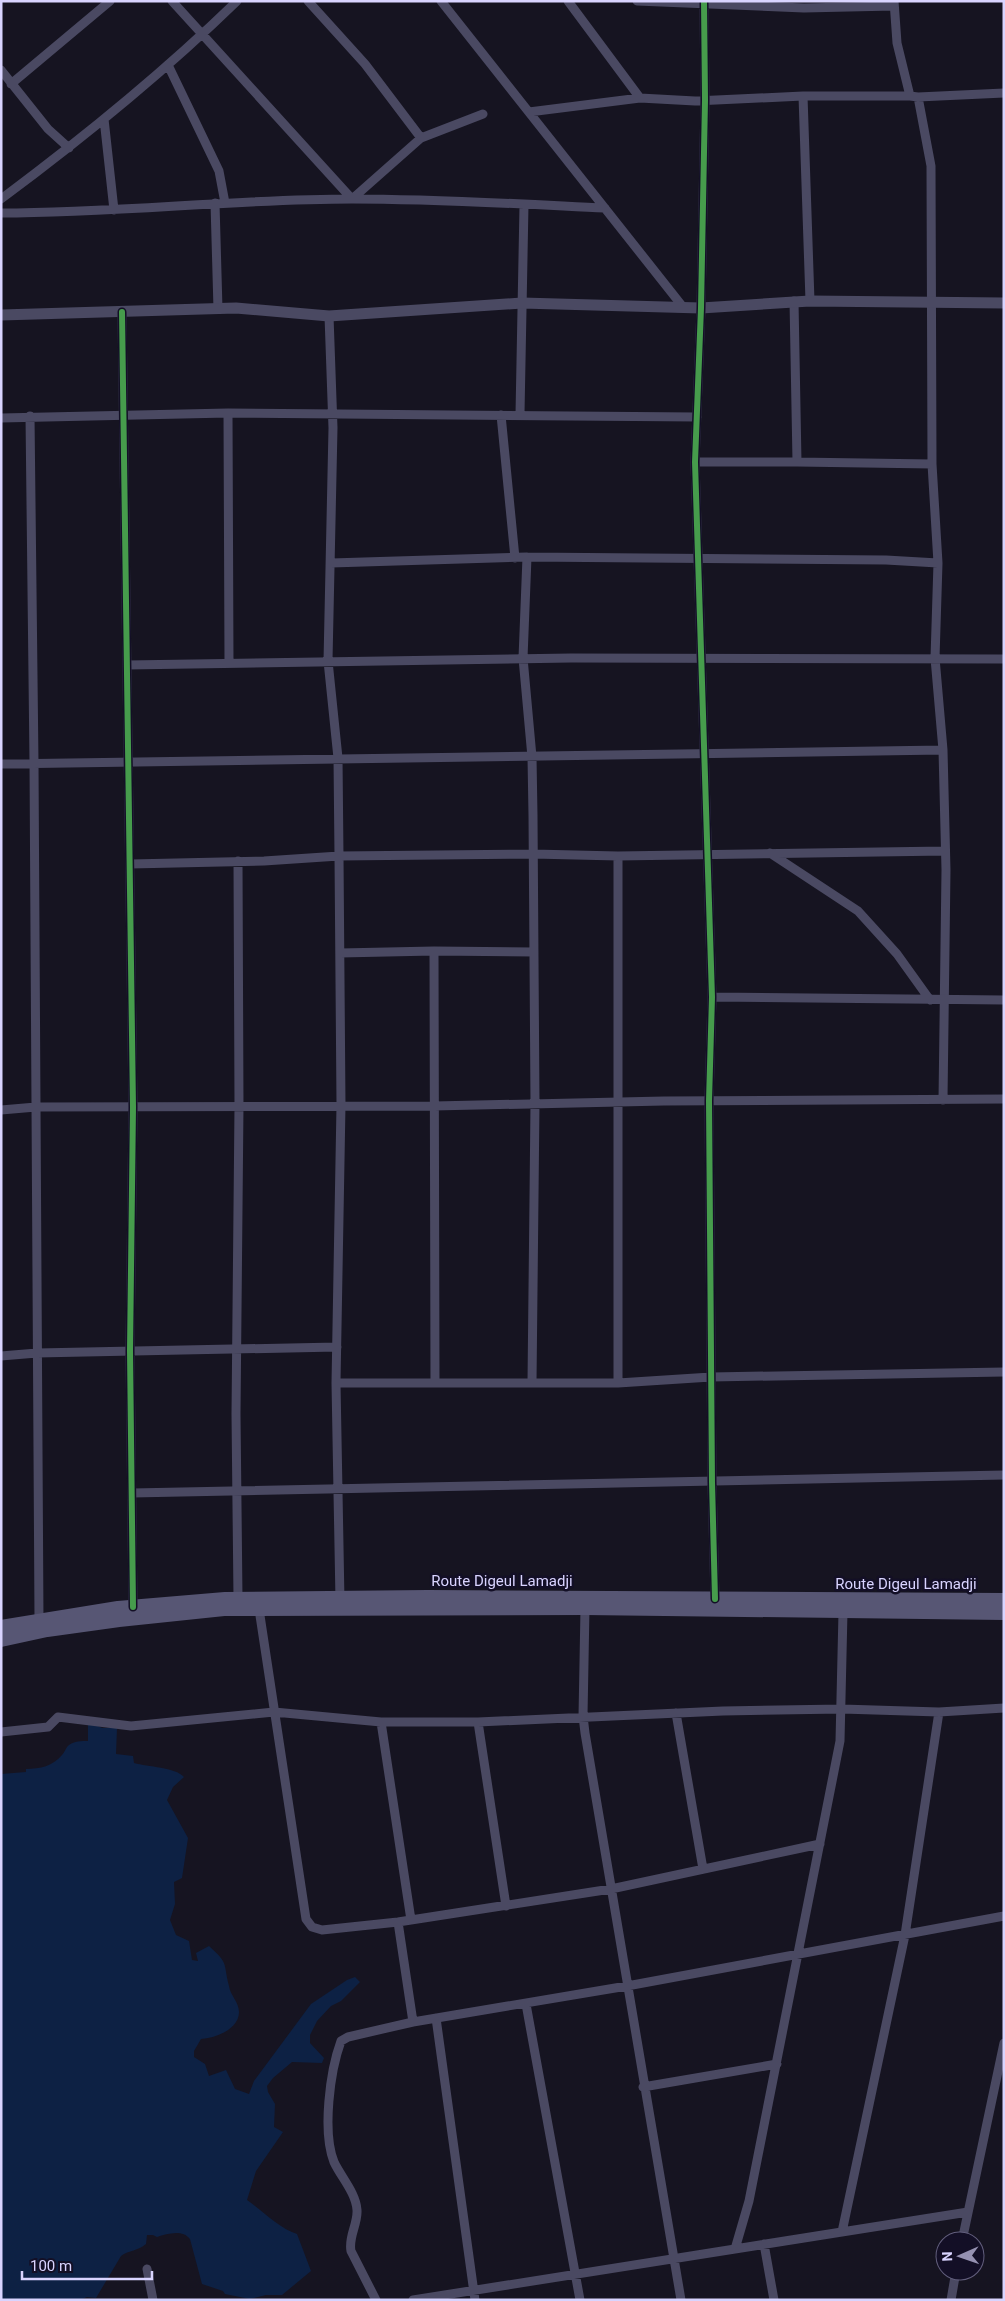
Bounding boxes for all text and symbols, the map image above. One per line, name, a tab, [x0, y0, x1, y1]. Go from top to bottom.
street label: Route Digeul Lamadji	[431, 1572, 573, 1590]
street label: Route Digeul Lamadji	[835, 1575, 977, 1593]
north arrow	[935, 2231, 985, 2281]
scale bar	[22, 2248, 152, 2280]
text: N	[939, 2251, 955, 2262]
text: 100 m	[30, 2257, 72, 2275]

